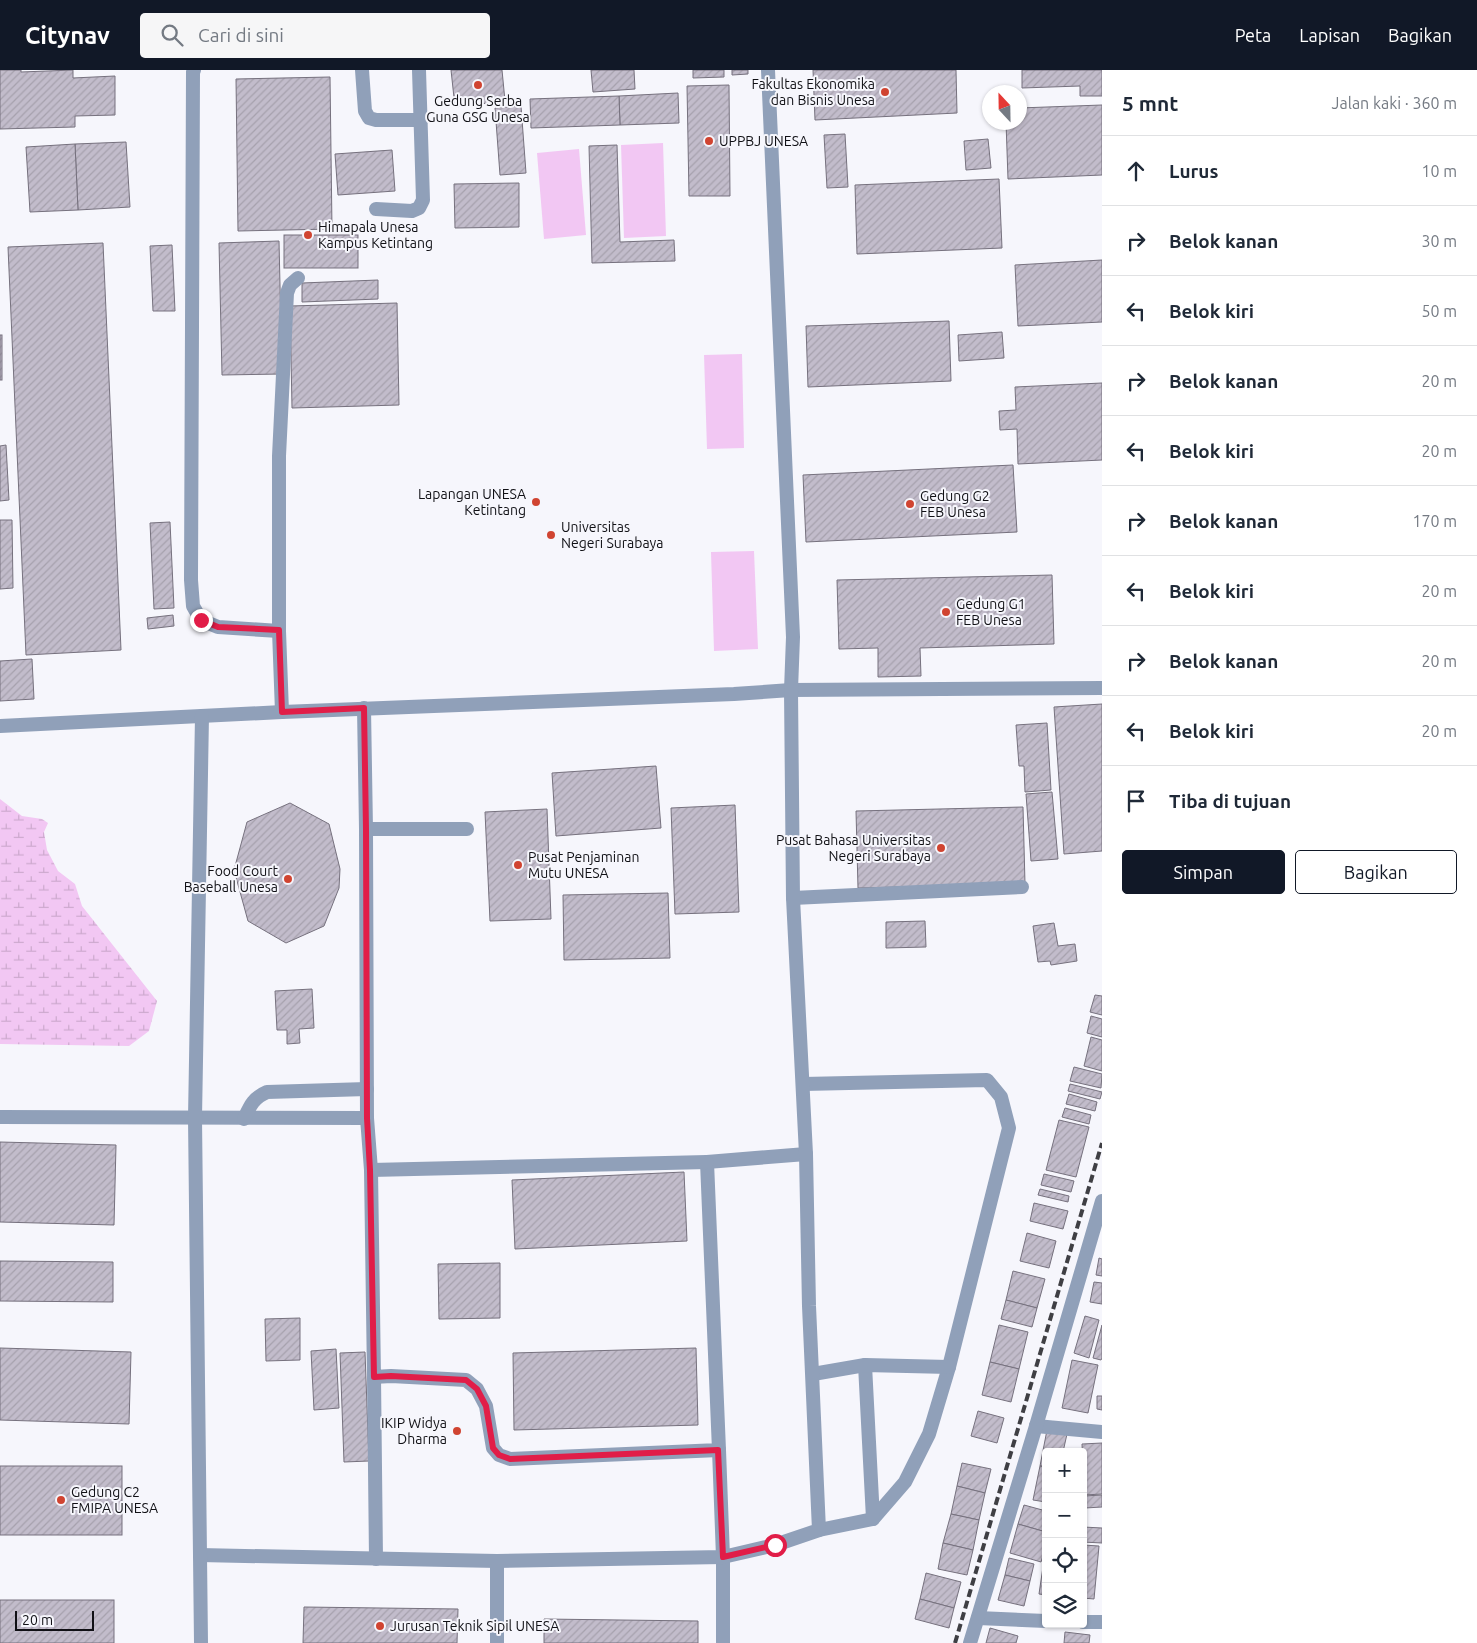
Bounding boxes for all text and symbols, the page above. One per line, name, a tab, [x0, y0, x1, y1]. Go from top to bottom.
search box	[140, 13, 490, 58]
icon: search	[158, 21, 186, 49]
text: Citynav	[25, 22, 110, 49]
text: Cari di sini	[198, 24, 284, 46]
text: Peta	[1235, 25, 1271, 45]
text: Lapisan	[1299, 25, 1360, 45]
text: Bagikan	[1388, 25, 1452, 45]
place label: Fakultas Ekonomika dan Bisnis Unesa	[752, 76, 875, 108]
marker: Gedung Serba Guna GSG Unesa	[472, 79, 484, 91]
north arrow	[982, 85, 1027, 130]
marker: Fakultas Ekonomika dan Bisnis Unesa	[879, 86, 891, 98]
text: 5 mnt	[1122, 91, 1178, 115]
place label: Gedung Serba Guna GSG Unesa	[426, 93, 530, 125]
text: Jalan kaki · 360 m	[1332, 94, 1457, 112]
place label: UPPBJ UNESA	[719, 133, 808, 149]
marker: UPPBJ UNESA	[703, 135, 715, 147]
icon: ahead	[1122, 157, 1150, 185]
text: Lurus	[1169, 160, 1218, 182]
text: 10 m	[1421, 162, 1457, 180]
place label: Himapala Unesa Kampus Ketintang	[318, 219, 433, 251]
icon: right	[1122, 227, 1150, 255]
marker: Himapala Unesa Kampus Ketintang	[302, 229, 314, 241]
text: Belok kanan	[1169, 230, 1278, 252]
text: 30 m	[1421, 232, 1457, 250]
icon: left	[1122, 297, 1150, 325]
text: Belok kiri	[1169, 300, 1254, 322]
text: 50 m	[1421, 302, 1457, 320]
icon: right	[1122, 367, 1150, 395]
text: Belok kanan	[1169, 370, 1278, 392]
text: 20 m	[1421, 372, 1457, 390]
icon: left	[1122, 437, 1150, 465]
text: Belok kiri	[1169, 440, 1254, 462]
text: 20 m	[1421, 442, 1457, 460]
place label: Lapangan UNESA Ketintang	[418, 486, 526, 518]
place label: Gedung G2 FEB Unesa	[920, 488, 990, 520]
marker: Lapangan UNESA Ketintang	[530, 496, 542, 508]
marker: Gedung G2 FEB Unesa	[904, 498, 916, 510]
icon: right	[1122, 507, 1150, 535]
text: Belok kanan	[1169, 510, 1278, 532]
text: 170 m	[1412, 512, 1457, 530]
place label: Universitas Negeri Surabaya	[561, 519, 664, 551]
marker: Universitas Negeri Surabaya	[545, 529, 557, 541]
icon: left	[1122, 577, 1150, 605]
text: Belok kiri	[1169, 580, 1254, 602]
text: 20 m	[1421, 582, 1457, 600]
place label: Gedung G1 FEB Unesa	[956, 596, 1026, 628]
marker: Gedung G1 FEB Unesa	[940, 606, 952, 618]
route end	[190, 609, 213, 632]
icon: right	[1122, 647, 1150, 675]
text: Belok kanan	[1169, 650, 1278, 672]
text: 20 m	[1421, 652, 1457, 670]
icon: left	[1122, 717, 1150, 745]
text: Belok kiri	[1169, 720, 1254, 742]
text: 20 m	[1421, 722, 1457, 740]
icon: arrive	[1122, 787, 1150, 815]
text: Tiba di tujuan	[1169, 790, 1291, 812]
place label: Pusat Bahasa Universitas Negeri Surabaya	[776, 832, 931, 864]
marker: Pusat Bahasa Universitas Negeri Surabaya	[935, 842, 947, 854]
place label: Pusat Penjaminan Mutu UNESA	[528, 849, 639, 881]
button: Simpan	[1122, 850, 1285, 894]
button: Bagikan	[1295, 850, 1457, 894]
marker: Pusat Penjaminan Mutu UNESA	[512, 859, 524, 871]
place label: Food Court Baseball Unesa	[184, 863, 278, 895]
marker: Food Court Baseball Unesa	[282, 873, 294, 885]
place label: IKIP Widya Dharma	[381, 1415, 447, 1447]
marker: IKIP Widya Dharma	[451, 1425, 463, 1437]
map controls	[1042, 1448, 1087, 1628]
button: +	[1042, 1448, 1087, 1493]
place label: Gedung C2 FMIPA UNESA	[71, 1484, 158, 1516]
button: −	[1042, 1493, 1087, 1538]
marker: Gedung C2 FMIPA UNESA	[55, 1494, 67, 1506]
route start	[764, 1534, 787, 1557]
button: locate	[1042, 1538, 1087, 1583]
button: layers	[1042, 1583, 1087, 1628]
scale bar	[15, 1608, 94, 1631]
text: 20 m	[22, 1612, 53, 1628]
place label: Jurusan Teknik Sipil UNESA	[390, 1618, 559, 1634]
marker: Jurusan Teknik Sipil UNESA	[374, 1620, 386, 1632]

